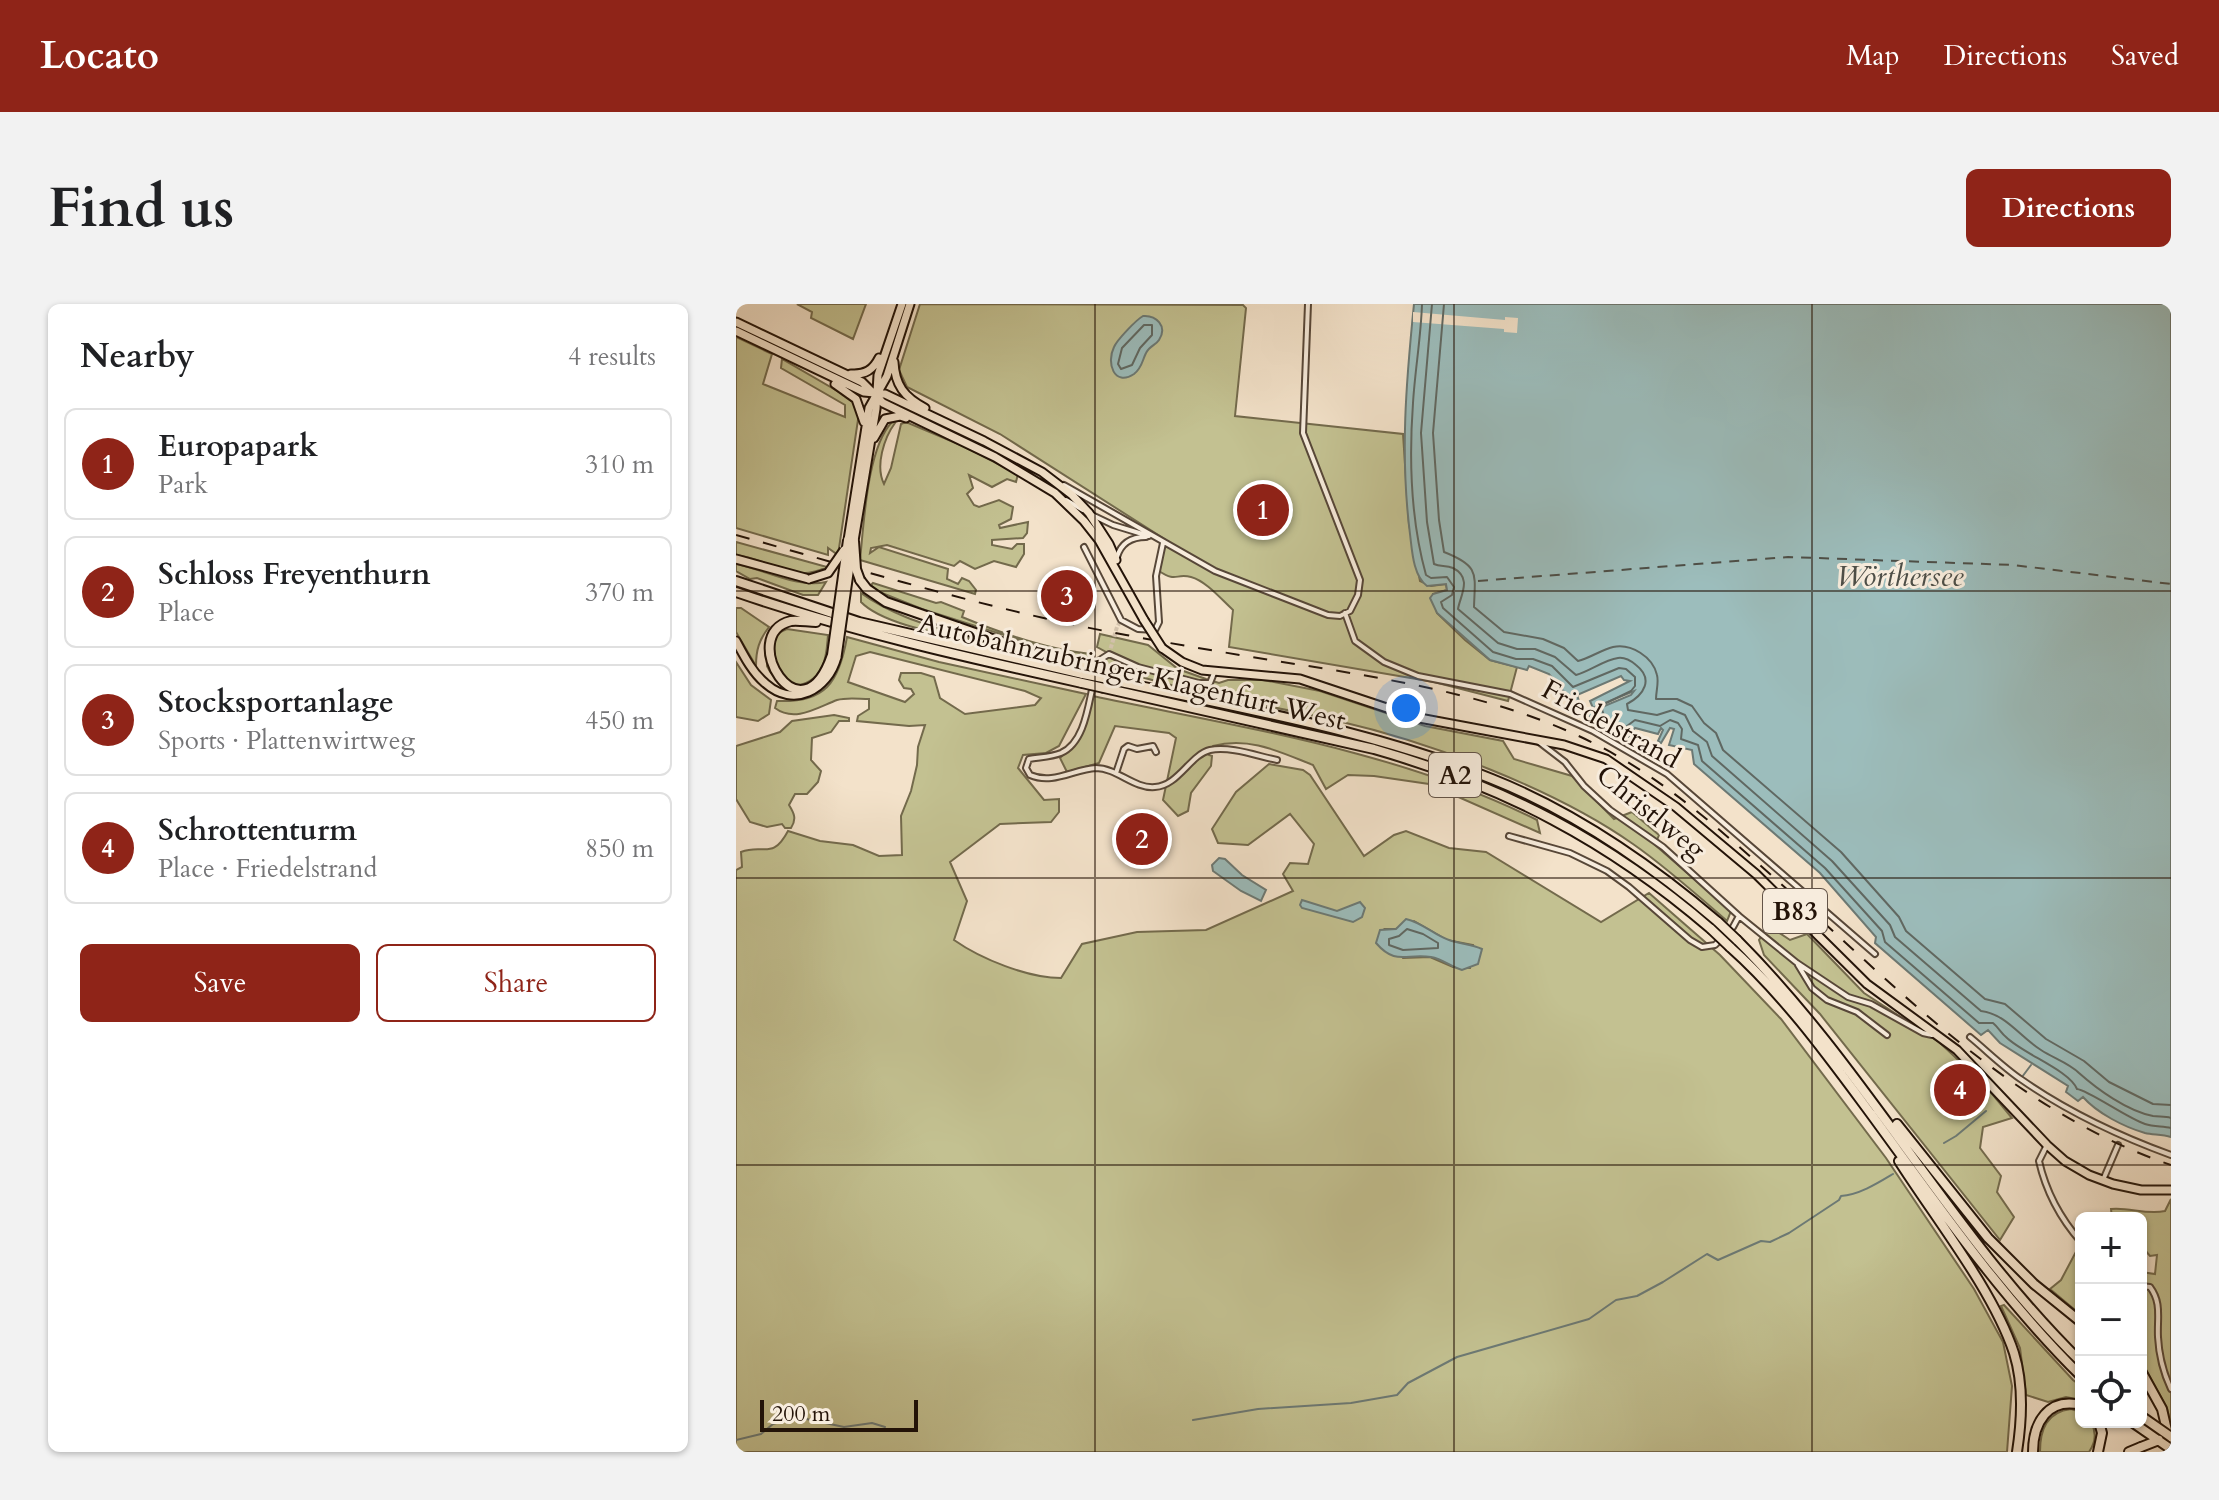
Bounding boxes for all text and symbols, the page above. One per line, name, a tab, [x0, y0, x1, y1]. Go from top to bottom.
text: Locato	[40, 30, 159, 82]
text: Map	[1846, 37, 1900, 75]
text: Directions	[1944, 37, 2067, 75]
text: Saved	[2111, 37, 2179, 75]
button: Directions	[1966, 169, 2171, 247]
text: Find us	[48, 171, 234, 246]
text: Nearby	[80, 333, 195, 379]
text: 4 results	[568, 339, 656, 374]
text: Europapark	[158, 426, 318, 467]
text: 1	[101, 447, 115, 482]
text: 310 m	[585, 447, 654, 482]
text: Park	[158, 467, 208, 502]
pin: 1	[1237, 480, 1289, 540]
text: Schloss Freyenthurn	[158, 554, 430, 595]
water label: Wörthersee	[1836, 556, 1964, 597]
pin: 3	[1041, 566, 1093, 626]
text: 2	[101, 575, 115, 610]
text: 370 m	[585, 575, 654, 610]
text: Place	[158, 595, 215, 630]
street label: Autobahnzubringer Klagenfurt West	[915, 604, 1350, 740]
street label: Friedelstrand	[1535, 670, 1687, 778]
text: Stocksportanlage	[158, 682, 394, 723]
your location	[1386, 688, 1426, 728]
text: 3	[101, 703, 115, 738]
text: 450 m	[585, 703, 654, 738]
text: Sports · Plattenwirtweg	[158, 723, 415, 758]
road number: A2	[1429, 753, 1481, 797]
street label: Christlweg	[1588, 756, 1714, 868]
pin: 2	[1116, 809, 1168, 869]
text: Schrottenturm	[158, 810, 357, 851]
text: 4	[101, 831, 115, 866]
text: 850 m	[585, 831, 654, 866]
text: Place · Friedelstrand	[158, 851, 377, 886]
road number: B83	[1763, 889, 1827, 933]
button: Save	[80, 944, 360, 1022]
button: Share	[376, 944, 656, 1022]
pin: 4	[1934, 1060, 1986, 1120]
map controls	[2075, 1212, 2147, 1428]
button: +	[2075, 1212, 2147, 1284]
button: −	[2075, 1284, 2147, 1356]
button: locate	[2075, 1356, 2147, 1428]
scale bar	[760, 1396, 918, 1432]
text: 200 m	[772, 1399, 830, 1429]

